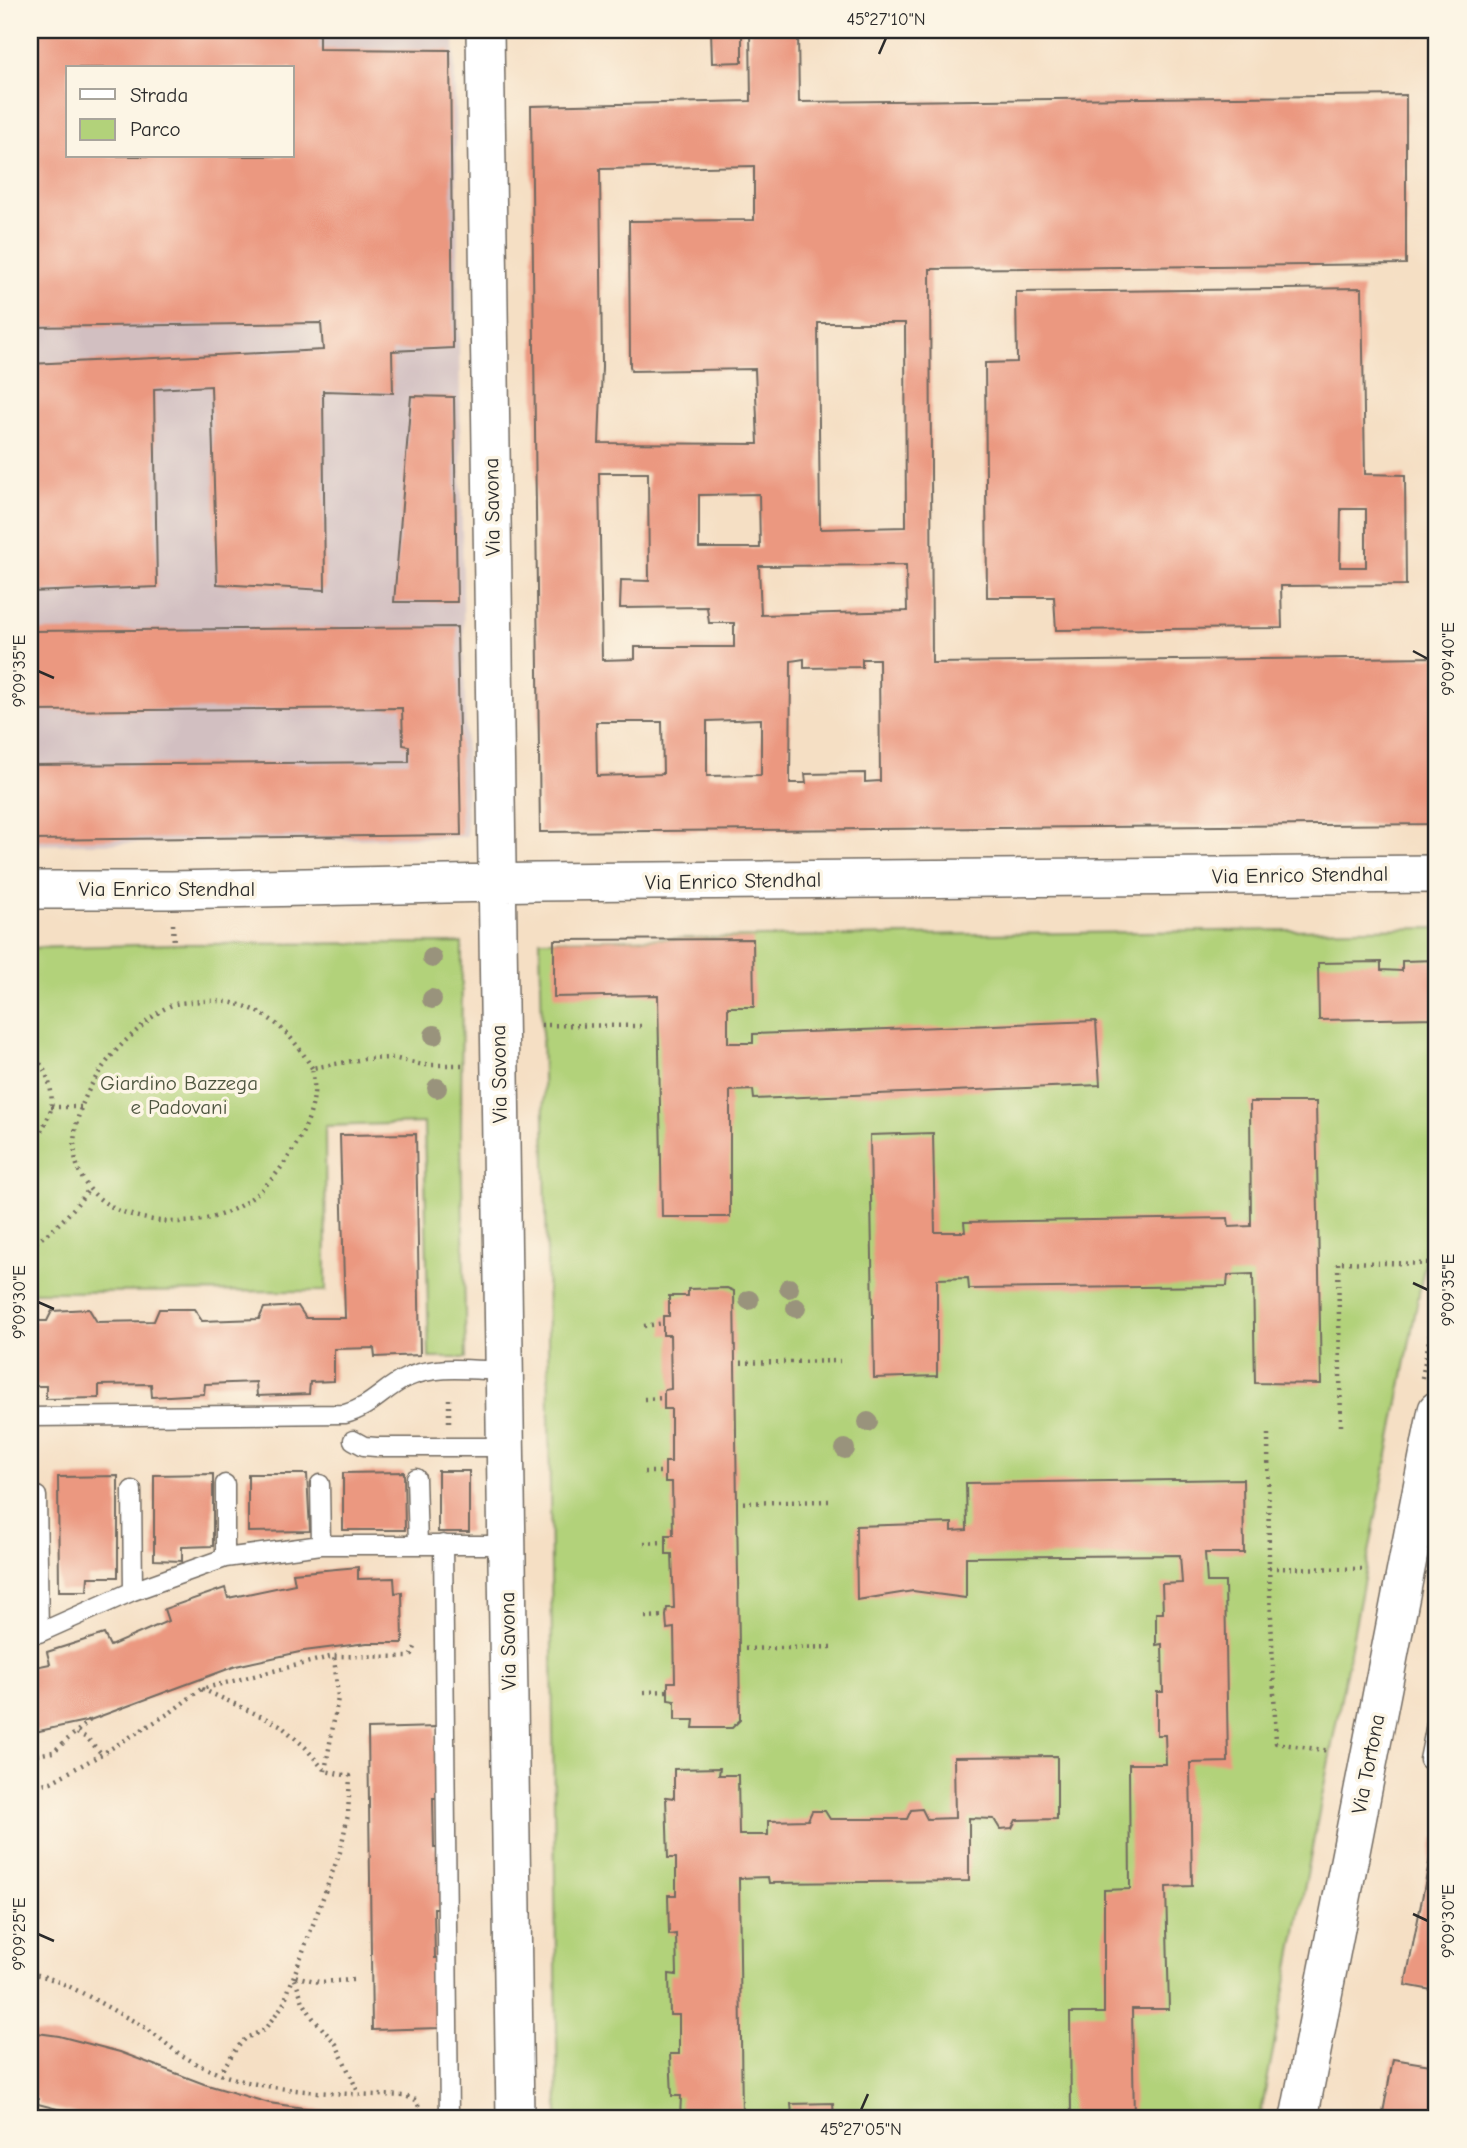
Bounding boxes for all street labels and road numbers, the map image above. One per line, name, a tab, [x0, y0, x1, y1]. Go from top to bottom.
street label: Via Savona	[479, 458, 505, 556]
street label: Via Enrico Stendhal	[1212, 861, 1388, 889]
street label: Via Enrico Stendhal	[645, 867, 821, 895]
street label: Via Enrico Stendhal	[79, 877, 255, 901]
street label: Via Savona	[486, 1025, 512, 1123]
street label: Via Savona	[495, 1592, 521, 1690]
street label: Via Tortona	[1347, 1712, 1389, 1816]

